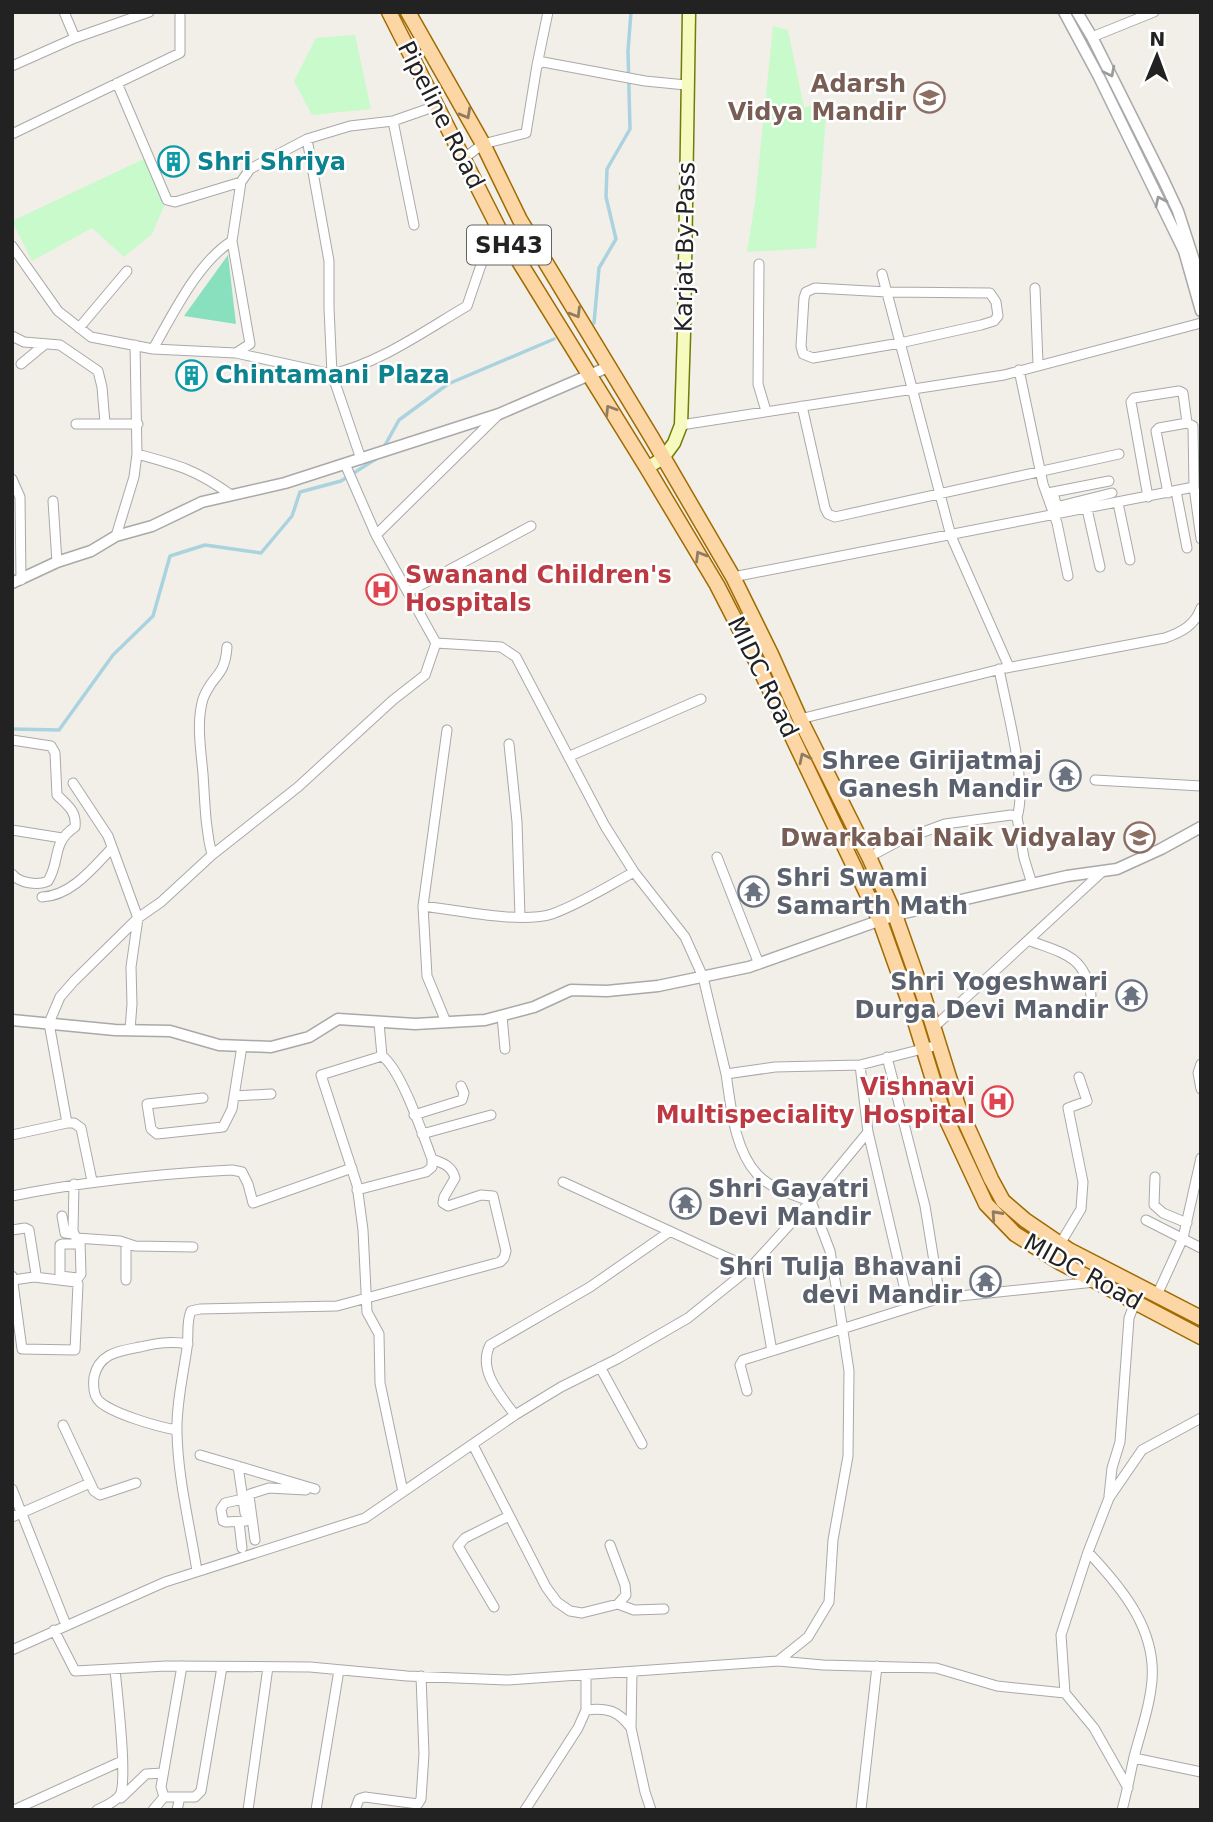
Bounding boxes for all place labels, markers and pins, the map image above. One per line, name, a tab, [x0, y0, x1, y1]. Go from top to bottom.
place label: Adarsh Vidya Mandir	[728, 70, 906, 126]
school or university icon: Adarsh Vidya Mandir	[912, 81, 946, 115]
building icon: Shri Shriya	[157, 145, 191, 179]
place label: Shri Shriya	[197, 148, 346, 176]
building icon: Chintamani Plaza	[175, 358, 209, 392]
place label: Chintamani Plaza	[215, 361, 450, 389]
place label: Swanand Children's Hospitals	[405, 561, 672, 617]
hospital icon: Swanand Children's Hospitals	[365, 572, 399, 606]
place label: Shree Girijatmaj Ganesh Mandir	[822, 747, 1042, 803]
temple icon: Shree Girijatmaj Ganesh Mandir	[1048, 758, 1082, 792]
school or university icon: Dwarkabai Naik Vidyalay	[1122, 821, 1156, 855]
place label: Dwarkabai Naik Vidyalay	[780, 824, 1116, 852]
place label: Shri Swami Samarth Math	[776, 864, 968, 920]
temple icon: Shri Swami Samarth Math	[736, 875, 770, 909]
place label: Shri Yogeshwari Durga Devi Mandir	[855, 968, 1108, 1024]
temple icon: Shri Yogeshwari Durga Devi Mandir	[1114, 979, 1148, 1013]
place label: Vishnavi Multispeciality Hospital	[656, 1073, 975, 1129]
hospital icon: Vishnavi Multispeciality Hospital	[981, 1084, 1015, 1118]
place label: Shri Gayatri Devi Mandir	[708, 1175, 871, 1231]
temple icon: Shri Gayatri Devi Mandir	[668, 1186, 702, 1220]
place label: Shri Tulja Bhavani devi Mandir	[719, 1253, 962, 1309]
temple icon: Shri Tulja Bhavani devi Mandir	[968, 1264, 1002, 1298]

